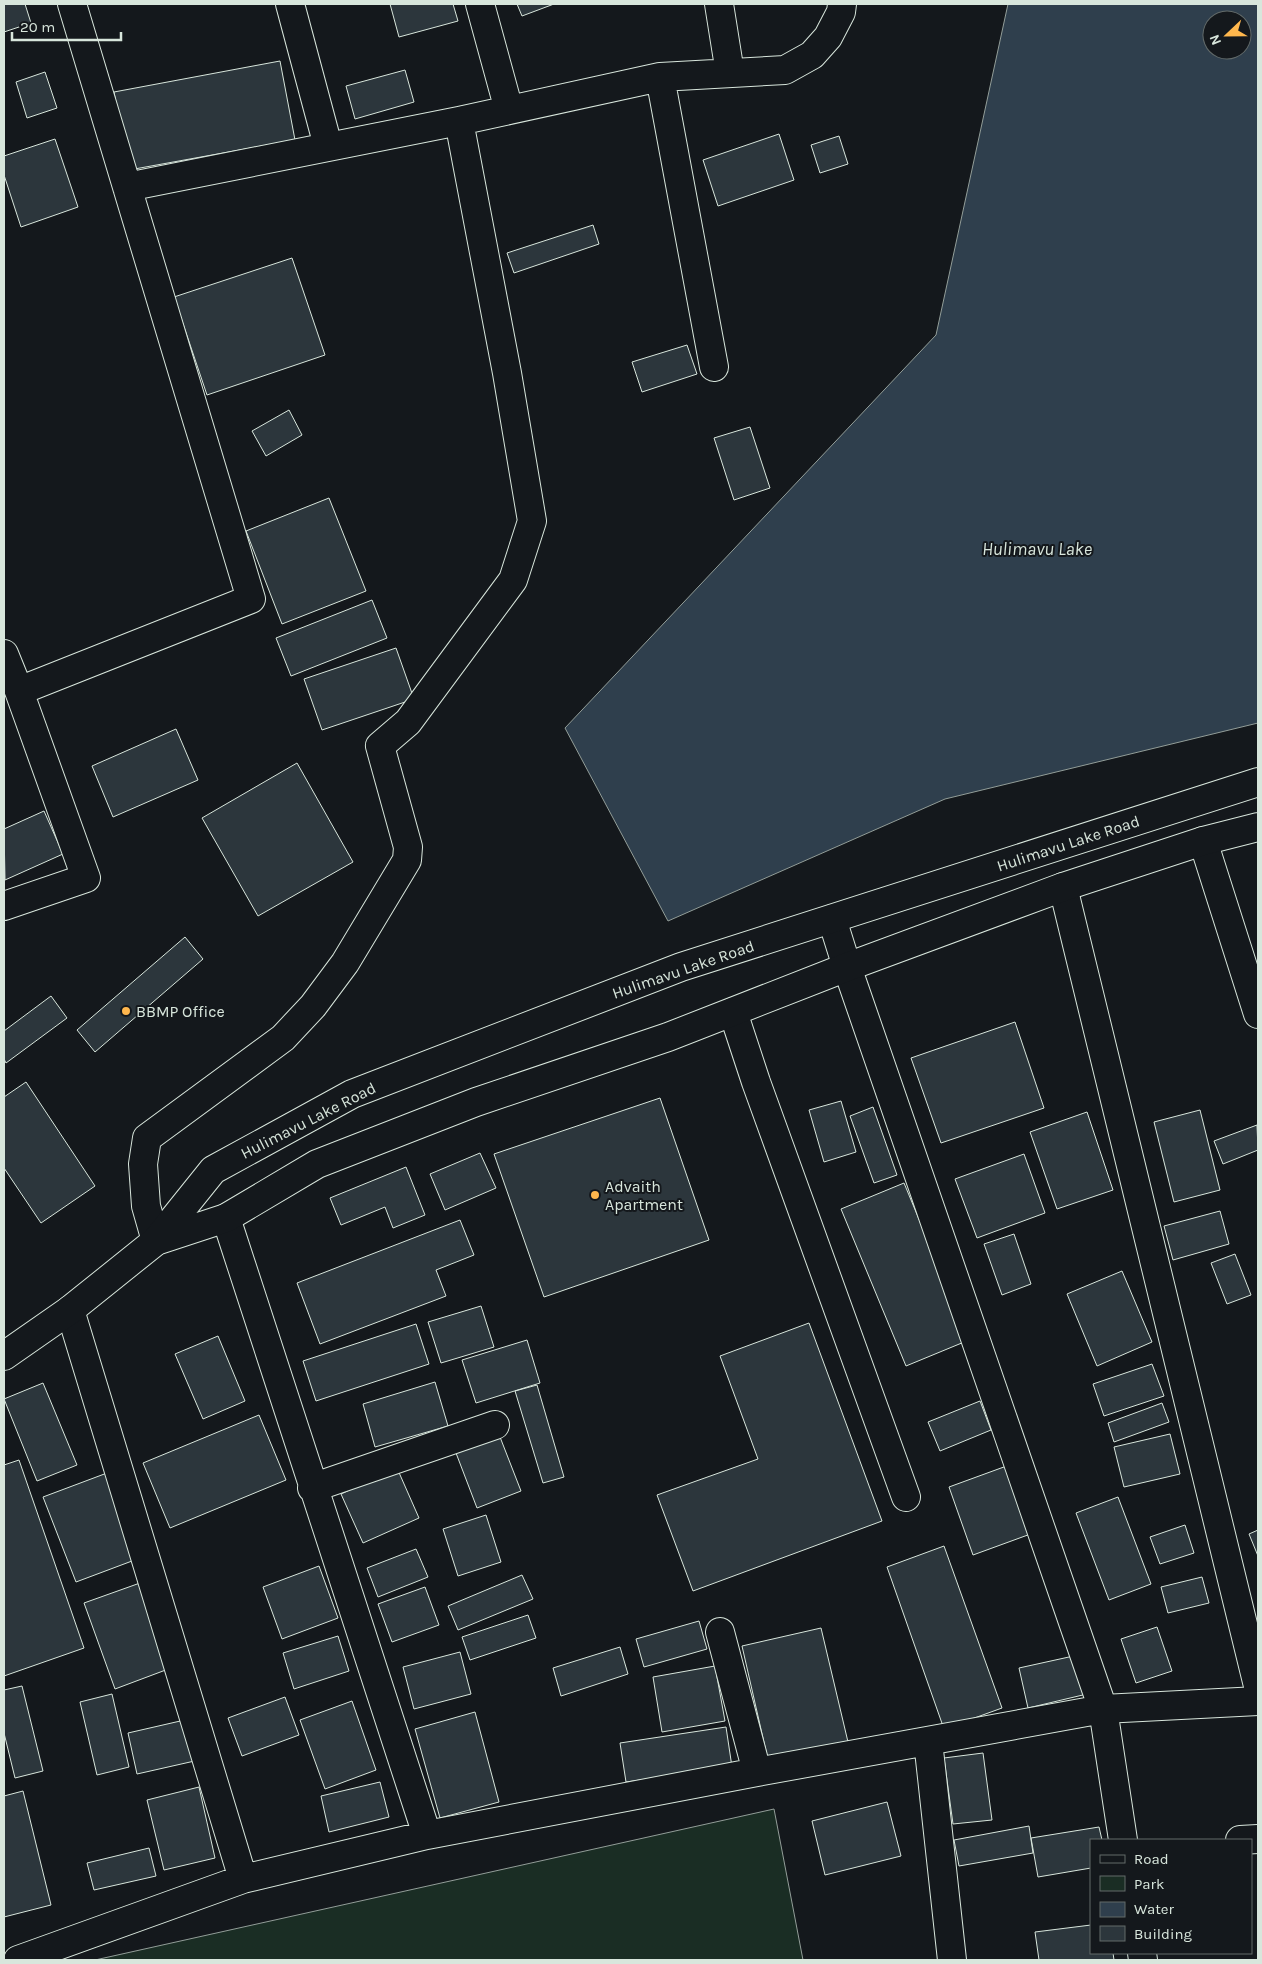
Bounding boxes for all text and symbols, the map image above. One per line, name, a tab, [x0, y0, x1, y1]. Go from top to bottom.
scale bar	[12, 10, 121, 42]
north arrow	[1202, 10, 1252, 60]
text: 20 m	[20, 18, 55, 36]
text: N	[1206, 32, 1225, 48]
water label: Hulimavu Lake	[982, 538, 1092, 560]
street label: Hulimavu Lake Road	[994, 811, 1142, 876]
street label: Hulimavu Lake Road	[610, 936, 757, 1003]
place label: BBMP Office	[136, 1002, 225, 1021]
marker: BBMP Office	[120, 1005, 132, 1017]
street label: Hulimavu Lake Road	[237, 1078, 379, 1163]
place label: Advaith Apartment	[605, 1177, 683, 1214]
marker: Advaith Apartment	[589, 1189, 601, 1201]
legend	[1090, 1839, 1252, 1954]
text: Road	[1134, 1850, 1169, 1868]
text: Park	[1134, 1875, 1164, 1893]
text: Water	[1134, 1900, 1175, 1918]
text: Building	[1134, 1925, 1192, 1943]

